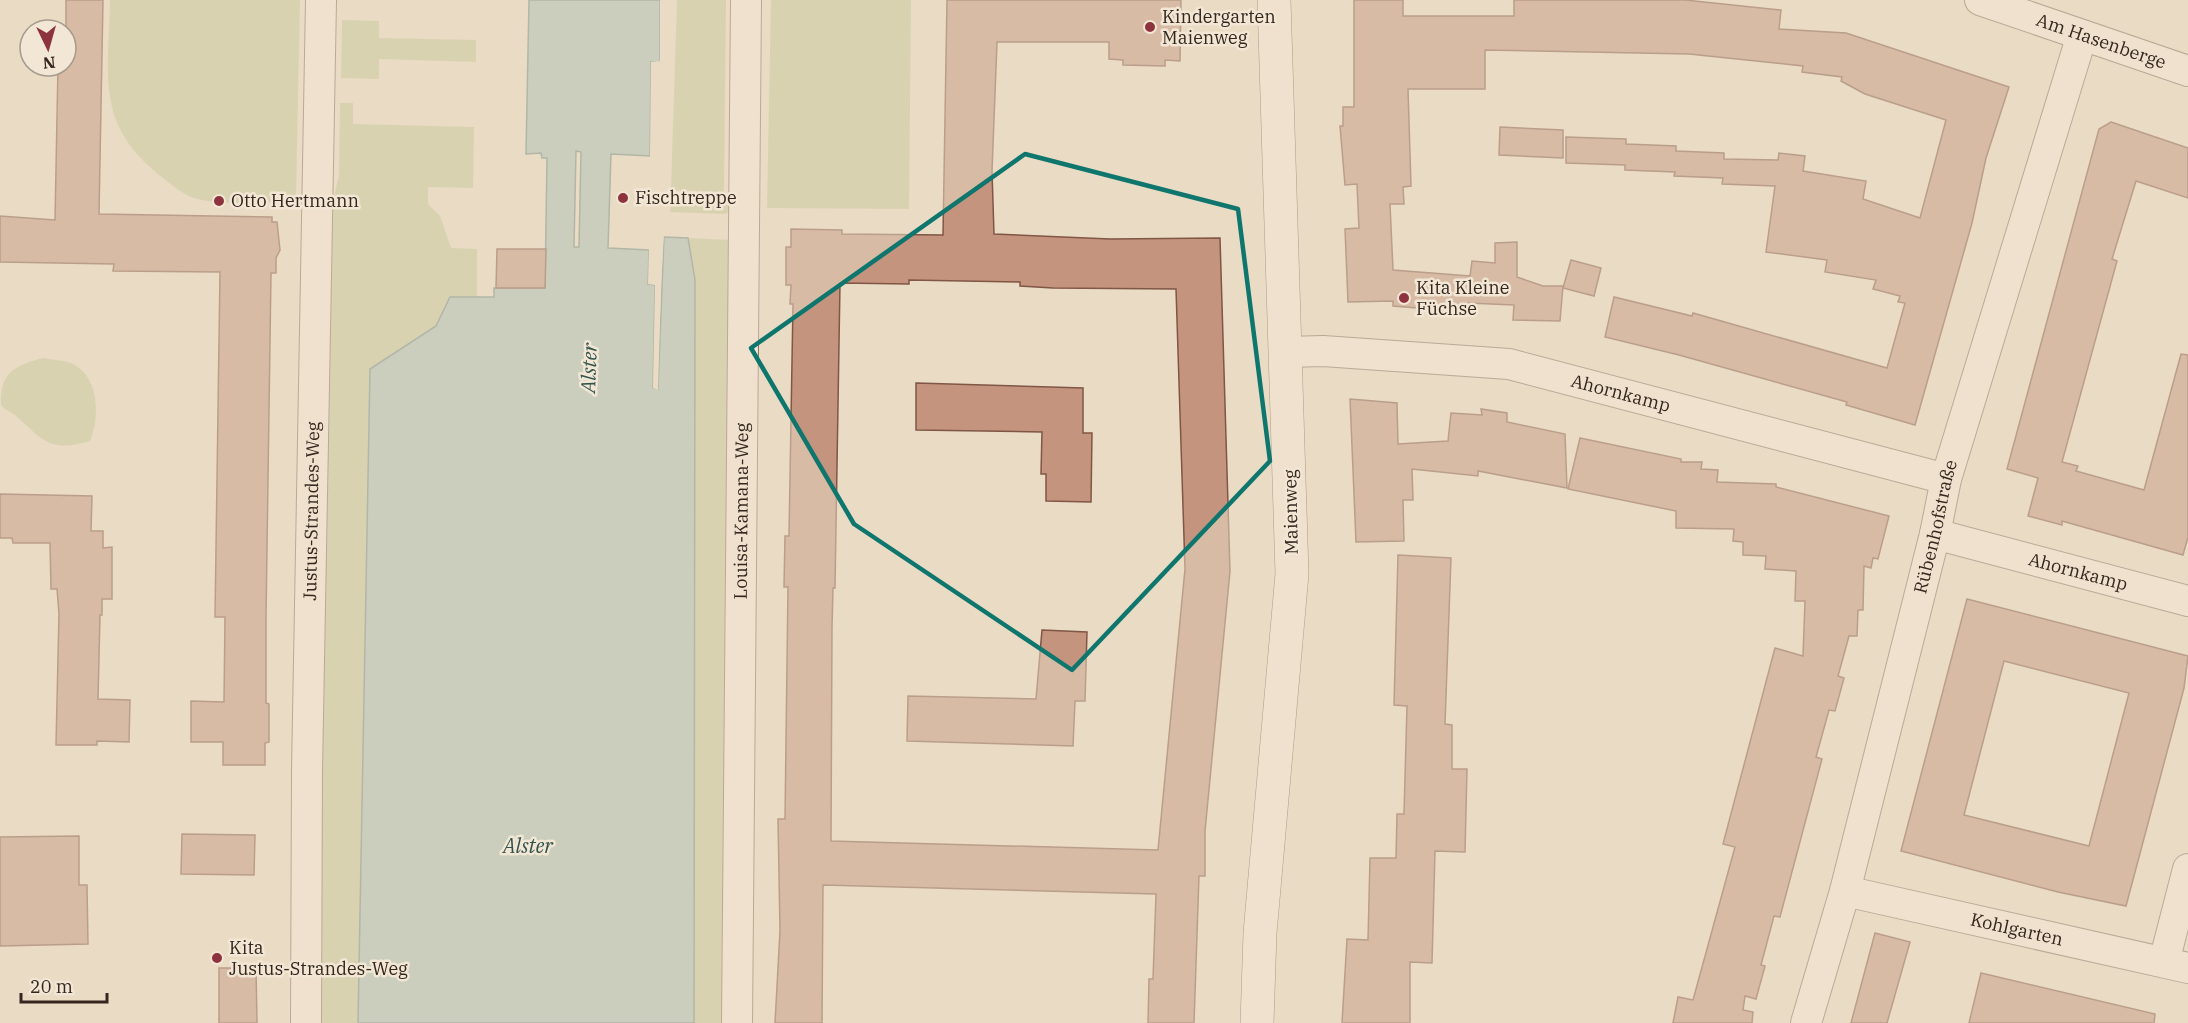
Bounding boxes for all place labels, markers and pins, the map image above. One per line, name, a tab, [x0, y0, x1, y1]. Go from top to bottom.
place label: Kindergarten Maienweg	[1162, 5, 1276, 49]
marker: Kindergarten Maienweg	[1143, 20, 1157, 34]
place label: Fischtreppe	[635, 186, 737, 209]
place label: Otto Hertmann	[231, 189, 359, 212]
marker: Fischtreppe	[616, 191, 630, 205]
marker: Otto Hertmann	[212, 194, 226, 208]
place label: Kita Kleine Füchse	[1416, 276, 1509, 320]
marker: Kita Kleine Füchse	[1397, 291, 1411, 305]
place label: Kita Justus-Strandes-Weg	[229, 936, 408, 980]
marker: Kita Justus-Strandes-Weg	[210, 951, 224, 965]

